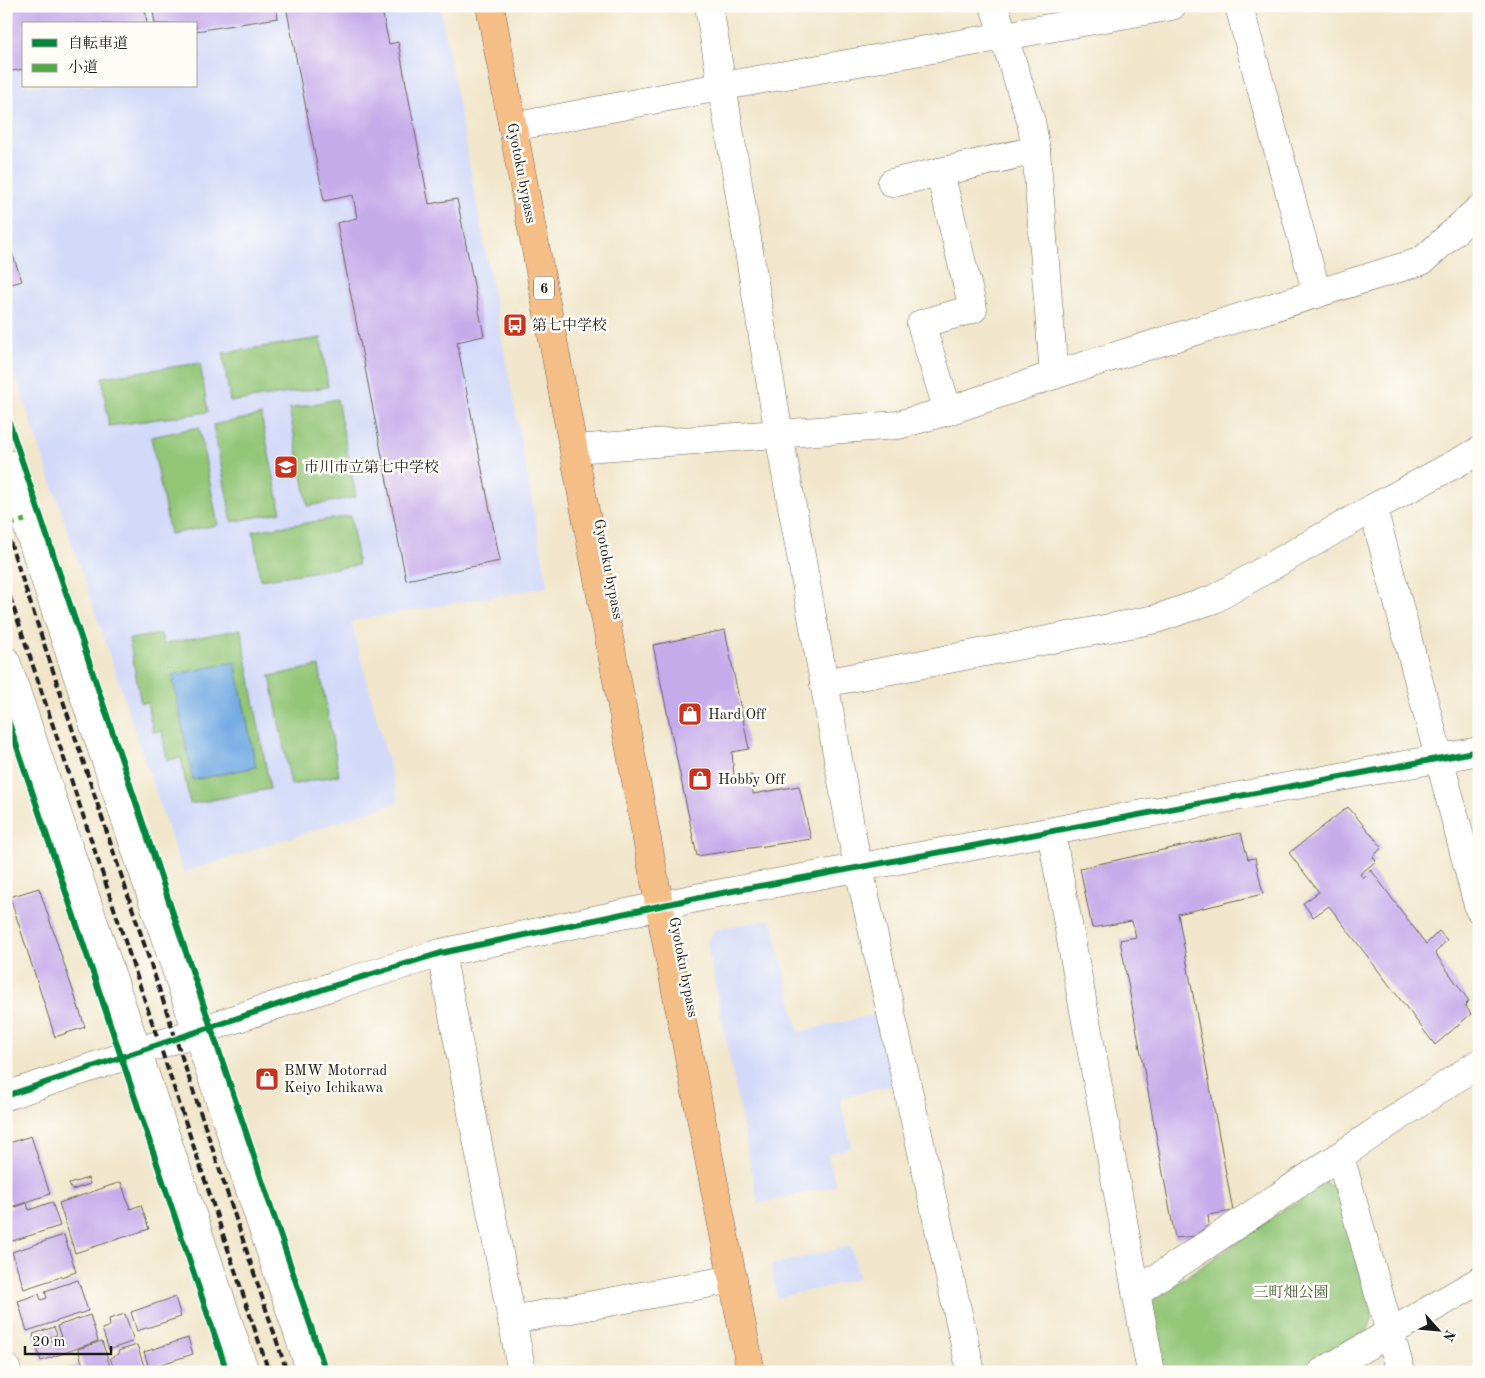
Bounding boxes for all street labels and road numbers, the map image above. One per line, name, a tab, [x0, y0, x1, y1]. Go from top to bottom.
street label: Gyotoku bypass	[503, 122, 538, 225]
road number: 6	[534, 276, 554, 300]
street label: Gyotoku bypass	[590, 518, 625, 621]
street label: Gyotoku bypass	[665, 916, 700, 1019]

